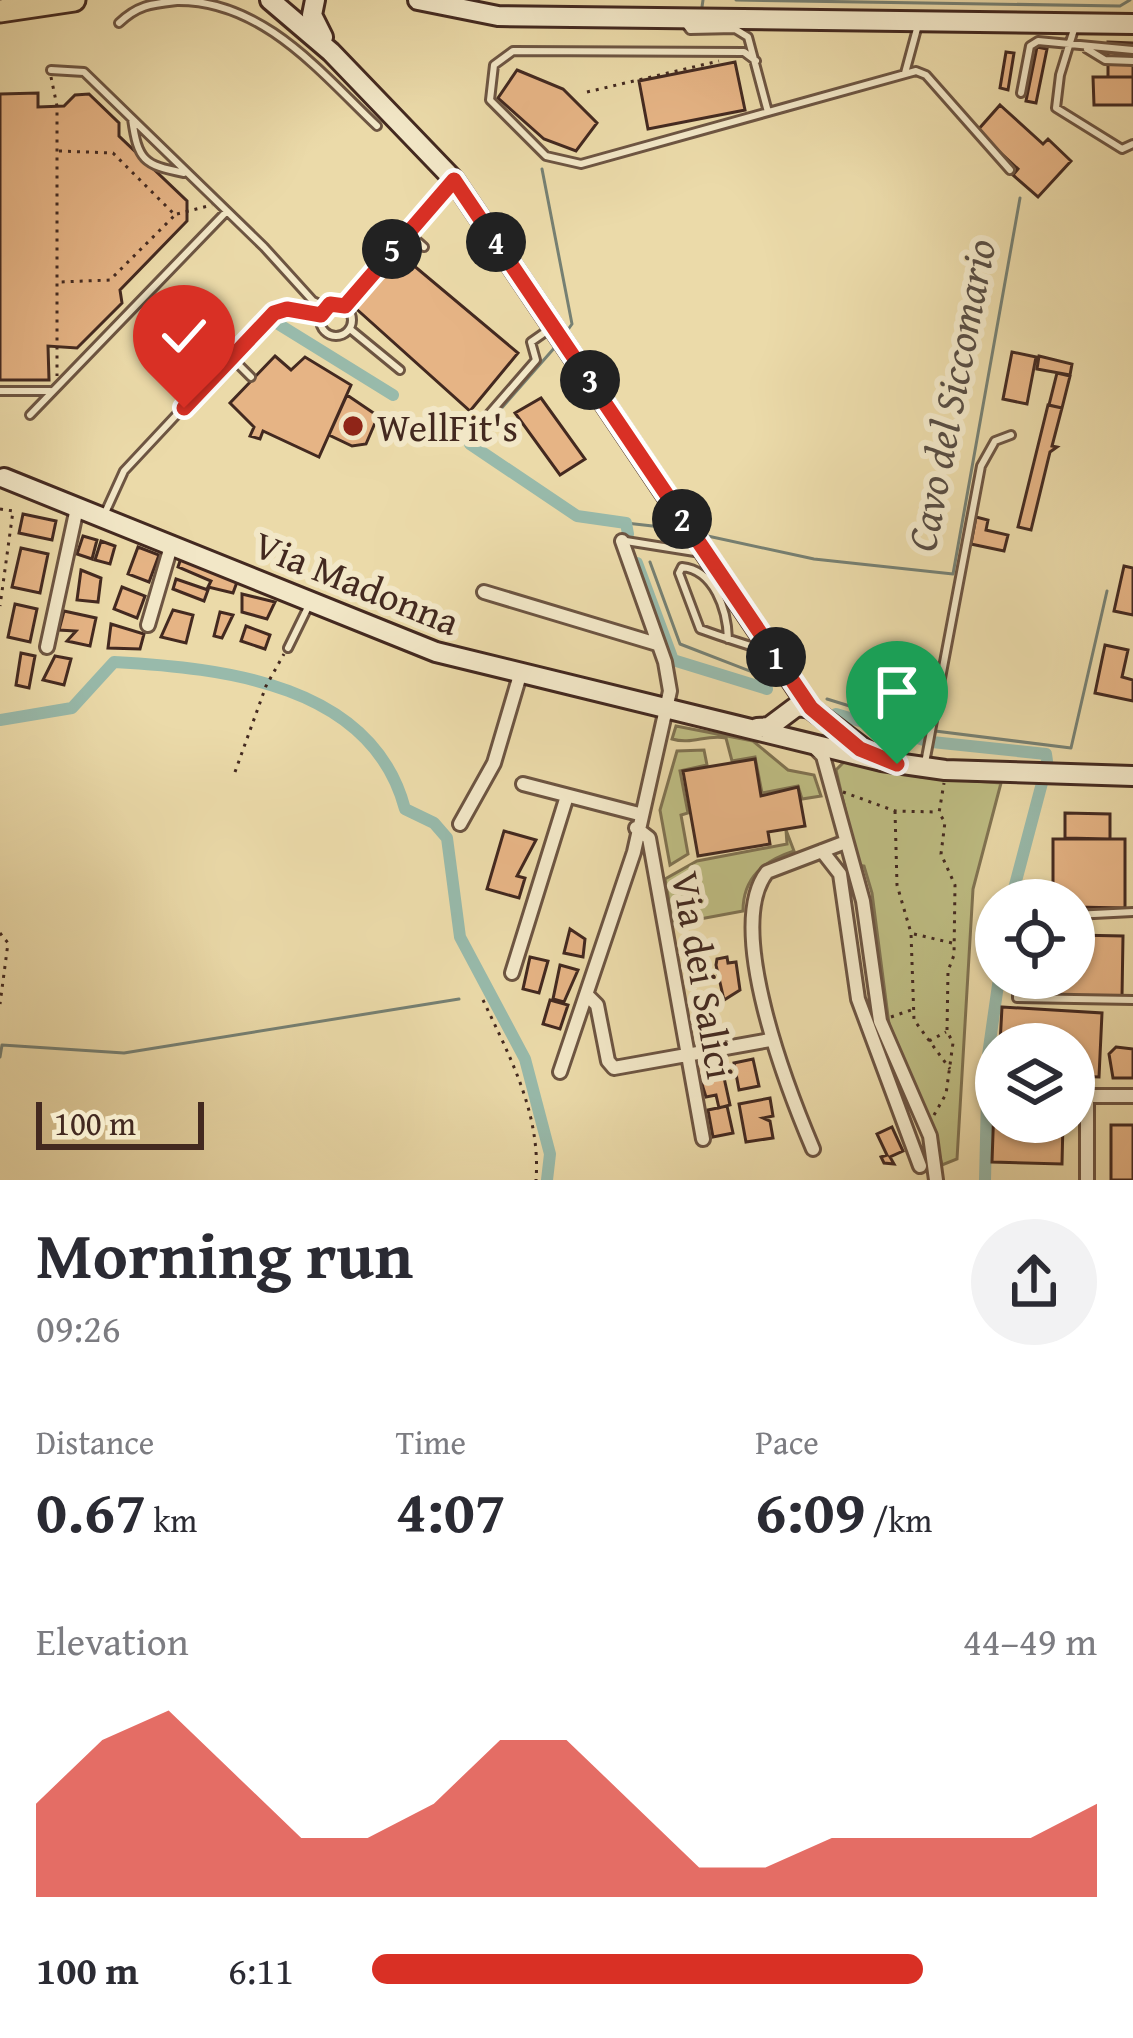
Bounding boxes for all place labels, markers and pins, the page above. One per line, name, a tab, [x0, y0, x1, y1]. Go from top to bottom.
pin: 4	[466, 212, 526, 272]
pin: 5	[362, 219, 422, 279]
pin	[133, 285, 235, 408]
pin: 3	[560, 350, 620, 410]
place label: WellFit's	[377, 398, 518, 455]
marker: WellFit's	[340, 413, 366, 439]
pin: 2	[652, 489, 712, 549]
pin: 1	[746, 627, 806, 687]
pin	[846, 641, 948, 764]

